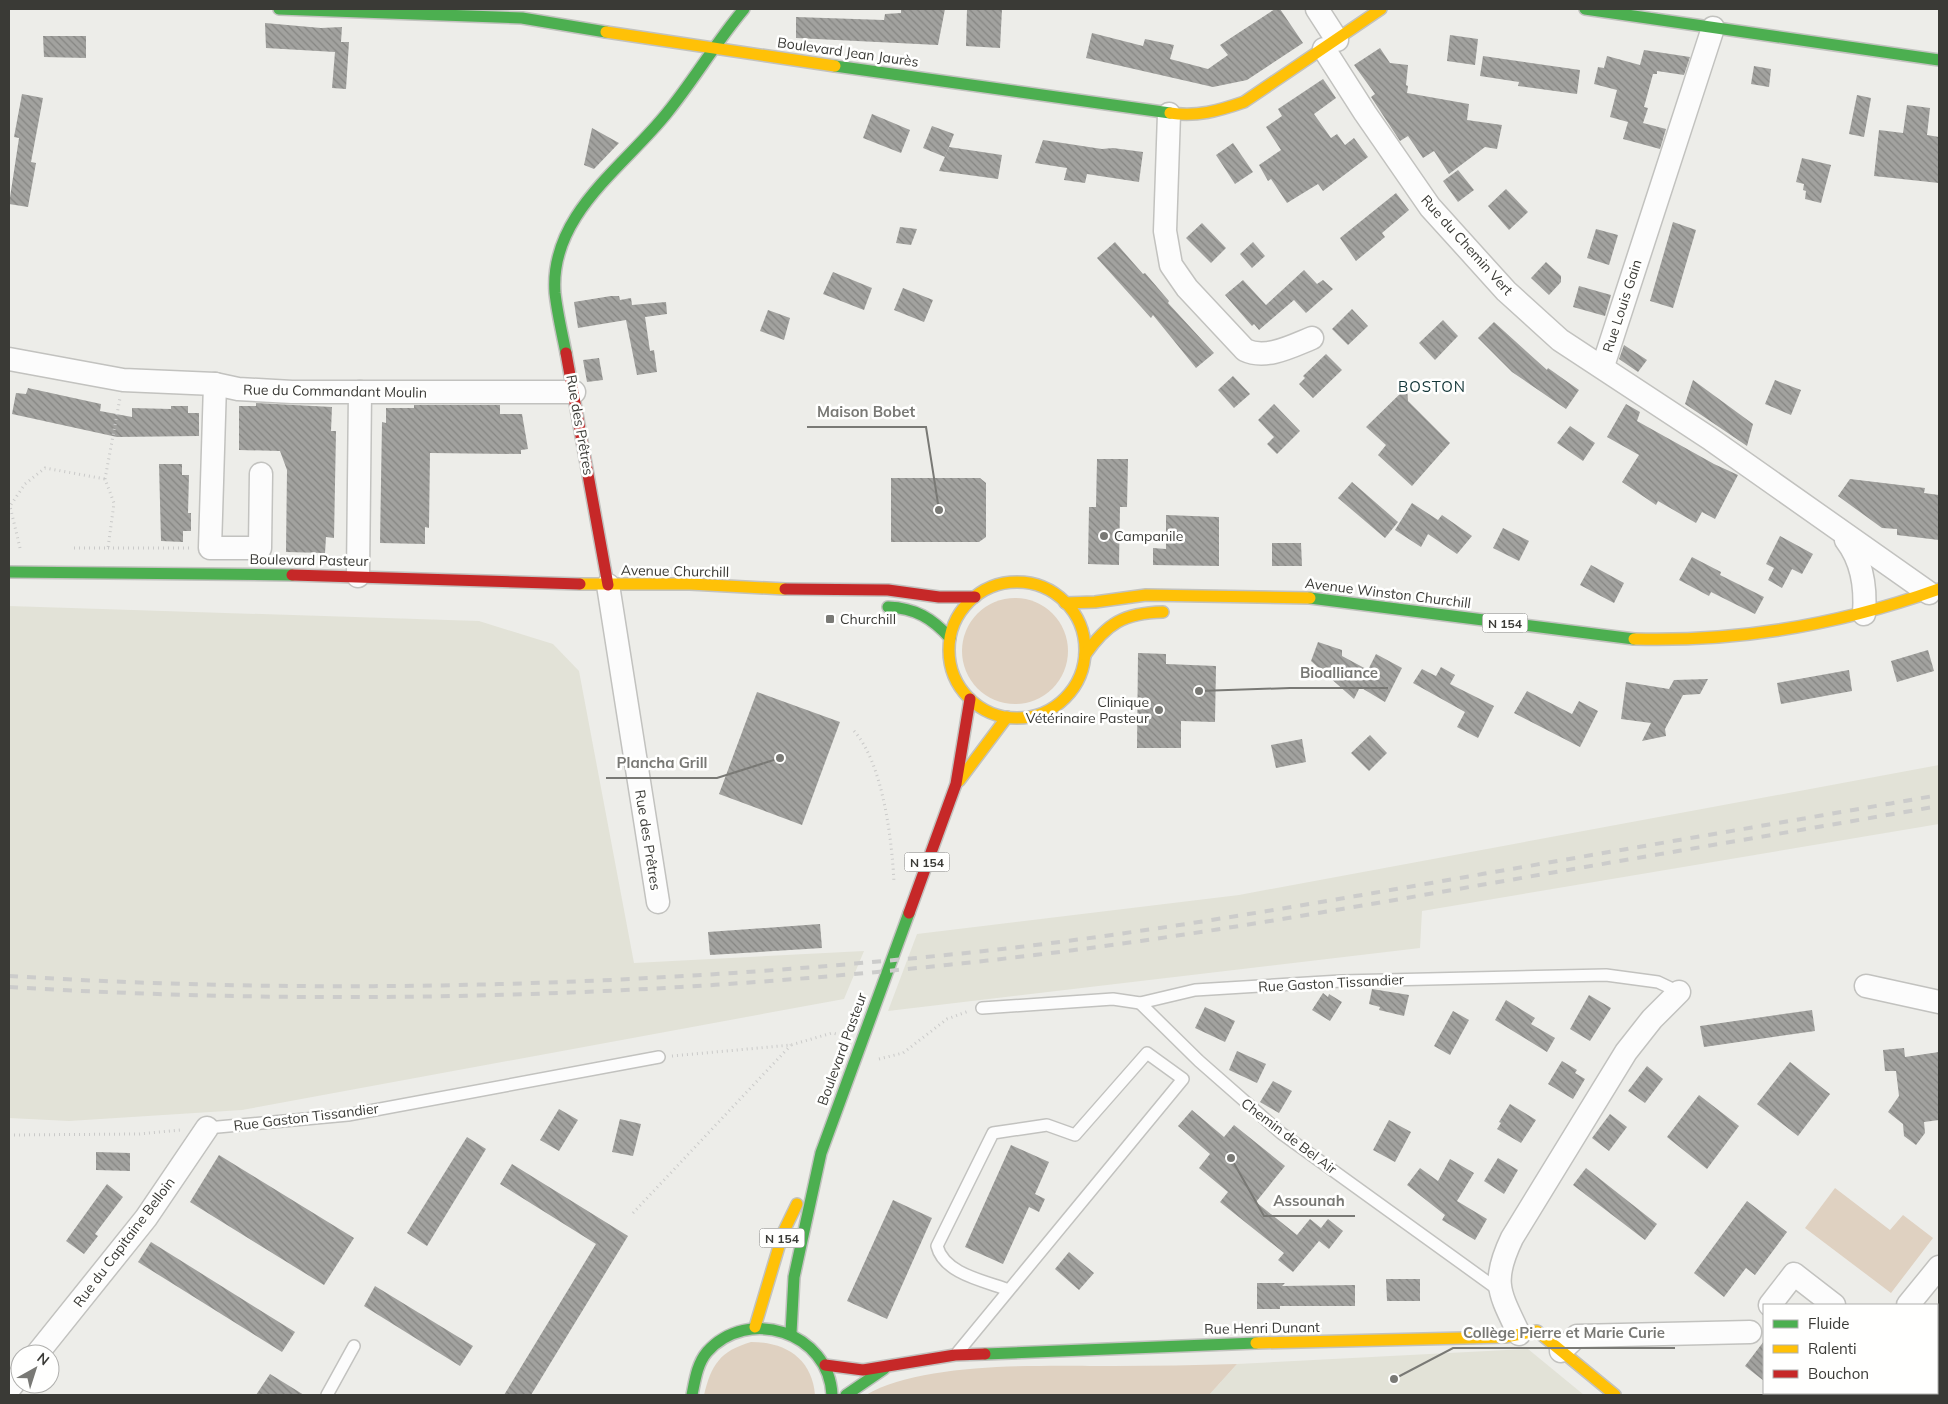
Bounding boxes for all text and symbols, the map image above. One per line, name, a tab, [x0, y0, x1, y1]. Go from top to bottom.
street label: Boulevard Jean Jaurès	[776, 33, 920, 71]
street label: Rue du Chemin Vert	[1417, 191, 1517, 299]
street label: Rue Louis Gain	[1598, 257, 1646, 355]
street label: Rue des Prêtres	[562, 373, 598, 477]
district label: BOSTON	[1398, 377, 1466, 396]
street label: Rue du Commandant Moulin	[243, 380, 427, 402]
callout: Maison Bobet	[807, 397, 926, 427]
text: Maison Bobet	[817, 402, 915, 421]
place label: Campanile	[1114, 527, 1183, 545]
marker: Campanile	[1098, 530, 1110, 542]
street label: Boulevard Pasteur	[249, 550, 369, 570]
street label: Avenue Churchill	[621, 561, 729, 581]
street label: Avenue Winston Churchill	[1304, 574, 1472, 612]
place label: Churchill	[840, 610, 896, 628]
marker: Churchill	[824, 613, 836, 625]
road number: N 154	[1482, 614, 1528, 632]
callout: Bioalliance	[1290, 658, 1388, 688]
text: Bioalliance	[1300, 663, 1378, 682]
place label: Clinique Vétérinaire Pasteur	[1026, 693, 1150, 727]
marker: Clinique Vétérinaire Pasteur	[1153, 704, 1165, 716]
callout: Plancha Grill	[606, 748, 717, 778]
text: Plancha Grill	[616, 753, 708, 772]
street label: Rue des Prêtres	[631, 788, 665, 892]
road number: N 154	[904, 852, 950, 872]
street label: Rue Gaston Tissandier	[1258, 970, 1405, 996]
street label: Boulevard Pasteur	[813, 989, 871, 1108]
street label: Chemin de Bel Air	[1238, 1094, 1341, 1178]
street label: Rue Gaston Tissandier	[232, 1099, 380, 1135]
street label: Rue du Capitaine Belloin	[69, 1173, 179, 1311]
callout: Assounah	[1264, 1186, 1355, 1216]
text: Assounah	[1273, 1191, 1345, 1210]
road number: N 154	[760, 1228, 804, 1248]
legend	[1763, 1304, 1938, 1394]
text: Fluide	[1808, 1314, 1849, 1333]
street label: Rue Henri Dunant	[1204, 1318, 1320, 1338]
callout: Collège Pierre et Marie Curie	[1453, 1318, 1675, 1348]
text: Collège Pierre et Marie Curie	[1463, 1323, 1665, 1342]
text: Ralenti	[1808, 1339, 1857, 1358]
north arrow	[10, 1344, 60, 1394]
text: N	[33, 1349, 53, 1369]
text: Bouchon	[1808, 1364, 1869, 1383]

